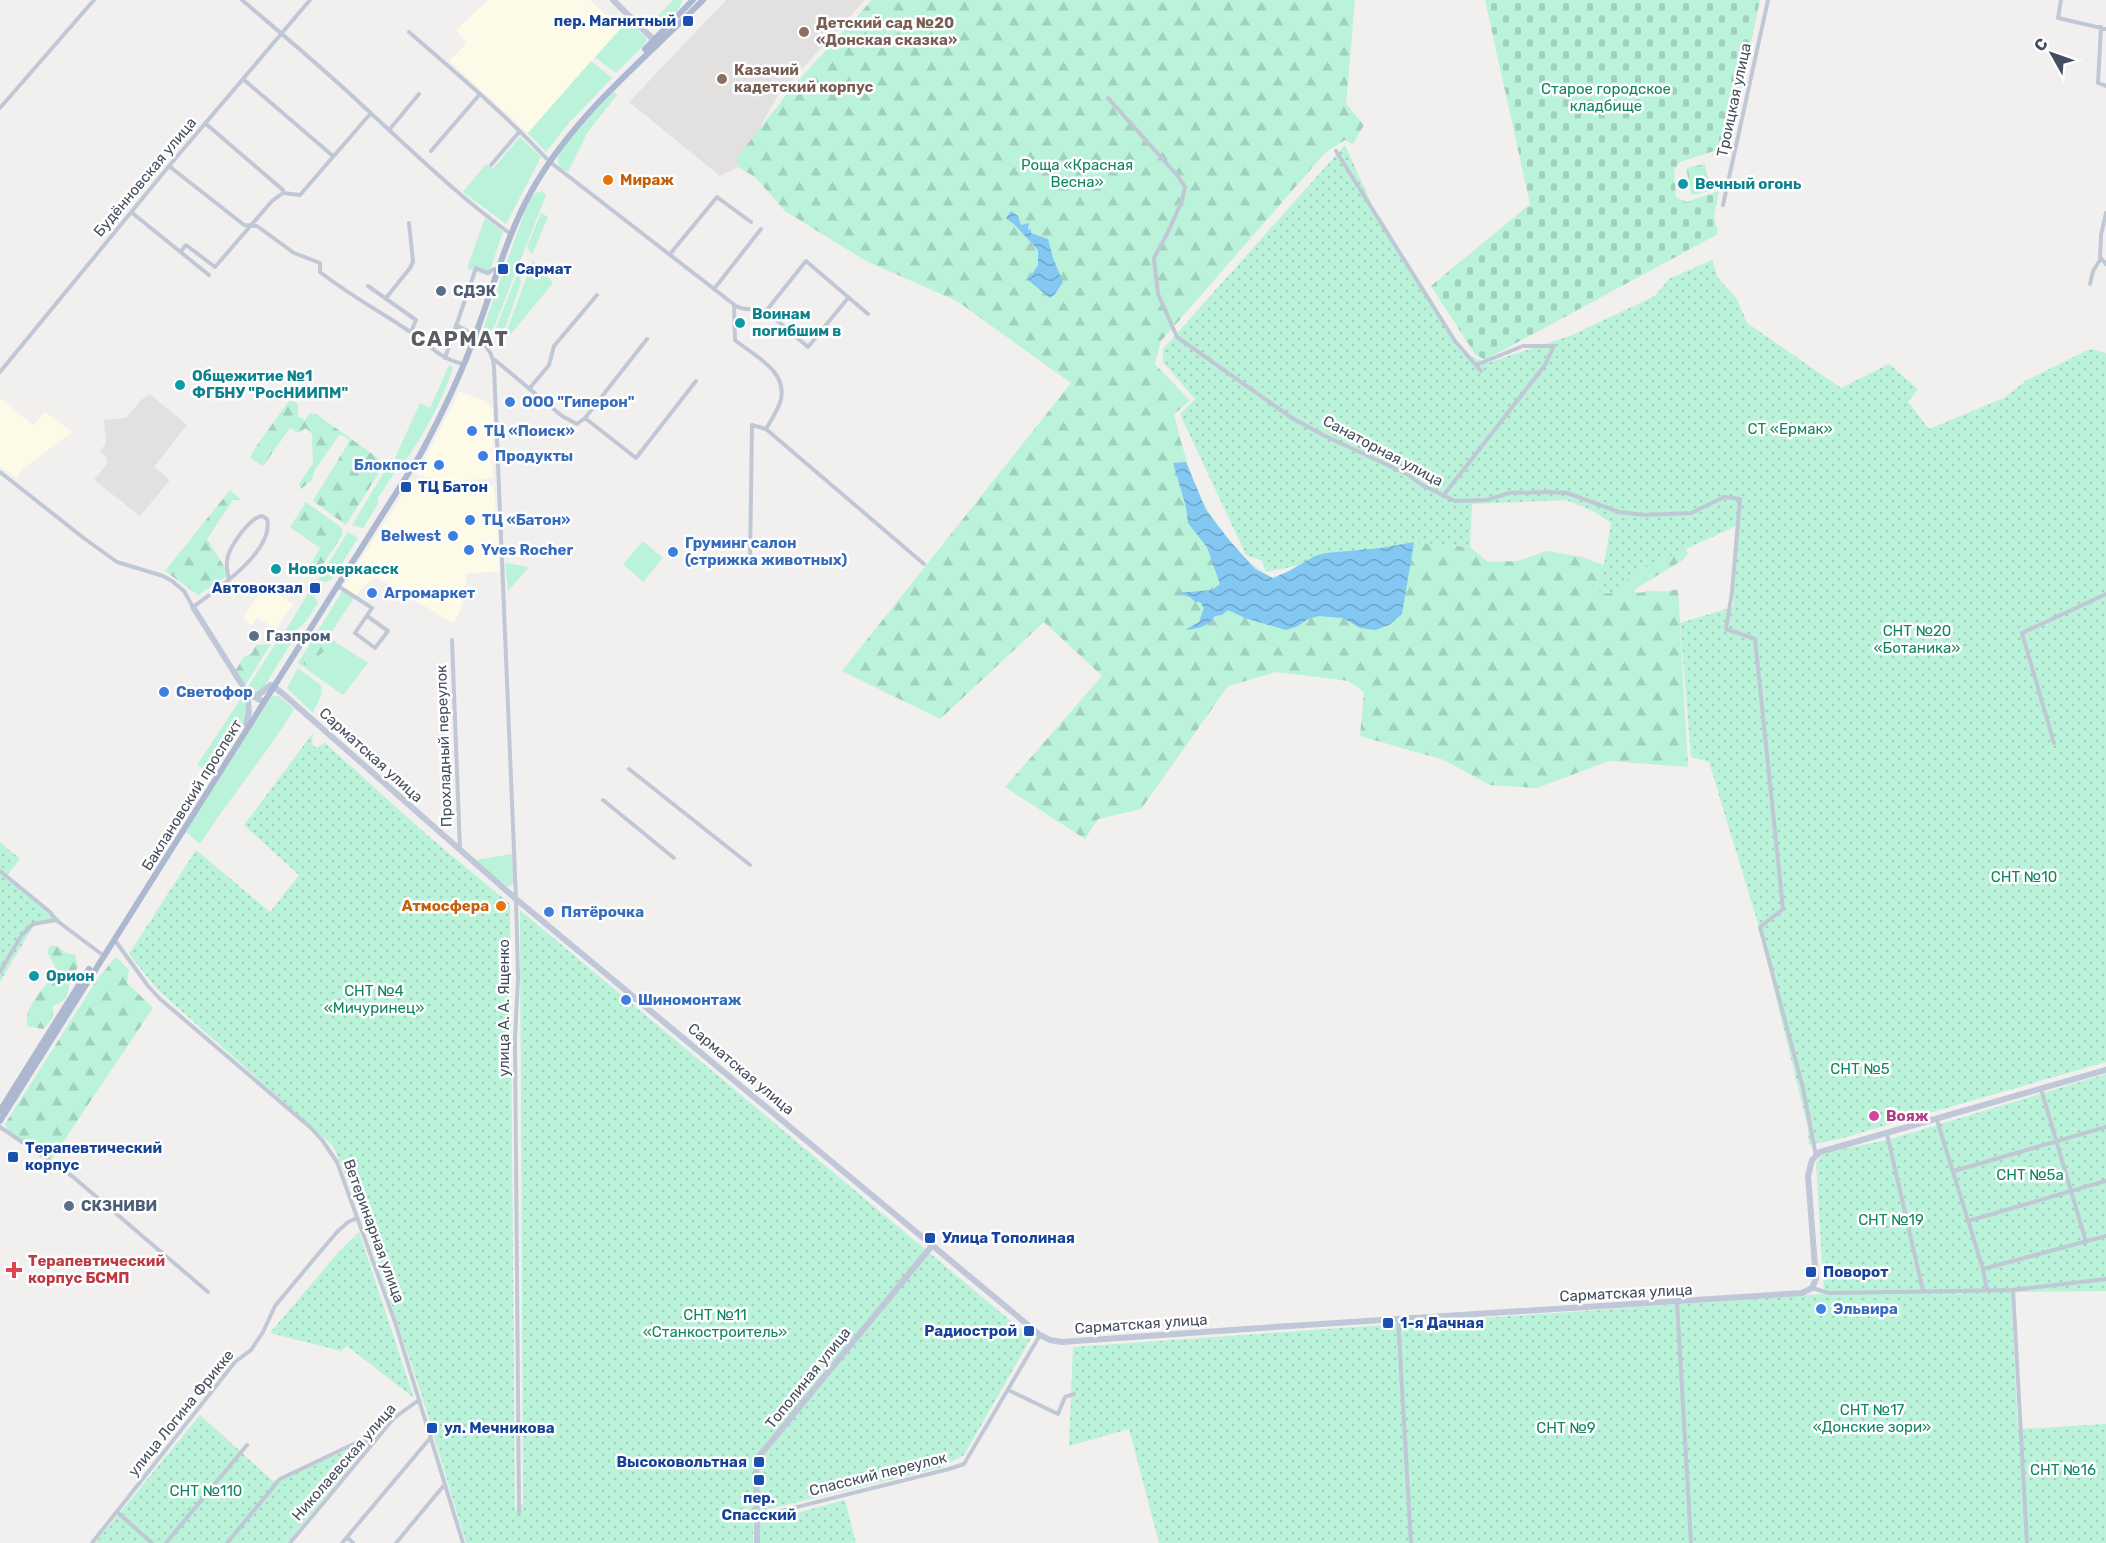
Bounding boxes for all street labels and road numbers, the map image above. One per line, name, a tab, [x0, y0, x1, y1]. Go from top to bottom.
street label: Троицкая улица	[1713, 41, 1755, 159]
street label: Будённовская улица	[90, 114, 200, 240]
street label: Санаторная улица	[1320, 412, 1446, 490]
street label: Прохладный переулок	[432, 665, 456, 827]
street label: Сарматская улица	[316, 704, 426, 806]
street label: Баклановский проспект	[138, 716, 246, 874]
street label: улица А. А. Ященко	[495, 939, 513, 1077]
street label: Сарматская улица	[684, 1019, 798, 1119]
street label: Ветеринарная улица	[340, 1157, 408, 1305]
street label: Сарматская улица	[1559, 1281, 1693, 1305]
street label: Сарматская улица	[1074, 1310, 1208, 1338]
street label: Тополиная улица	[762, 1324, 854, 1432]
street label: улица Логина Фрикке	[124, 1346, 238, 1480]
street label: Николаевская улица	[288, 1400, 400, 1524]
street label: Спасский переулок	[807, 1448, 949, 1500]

